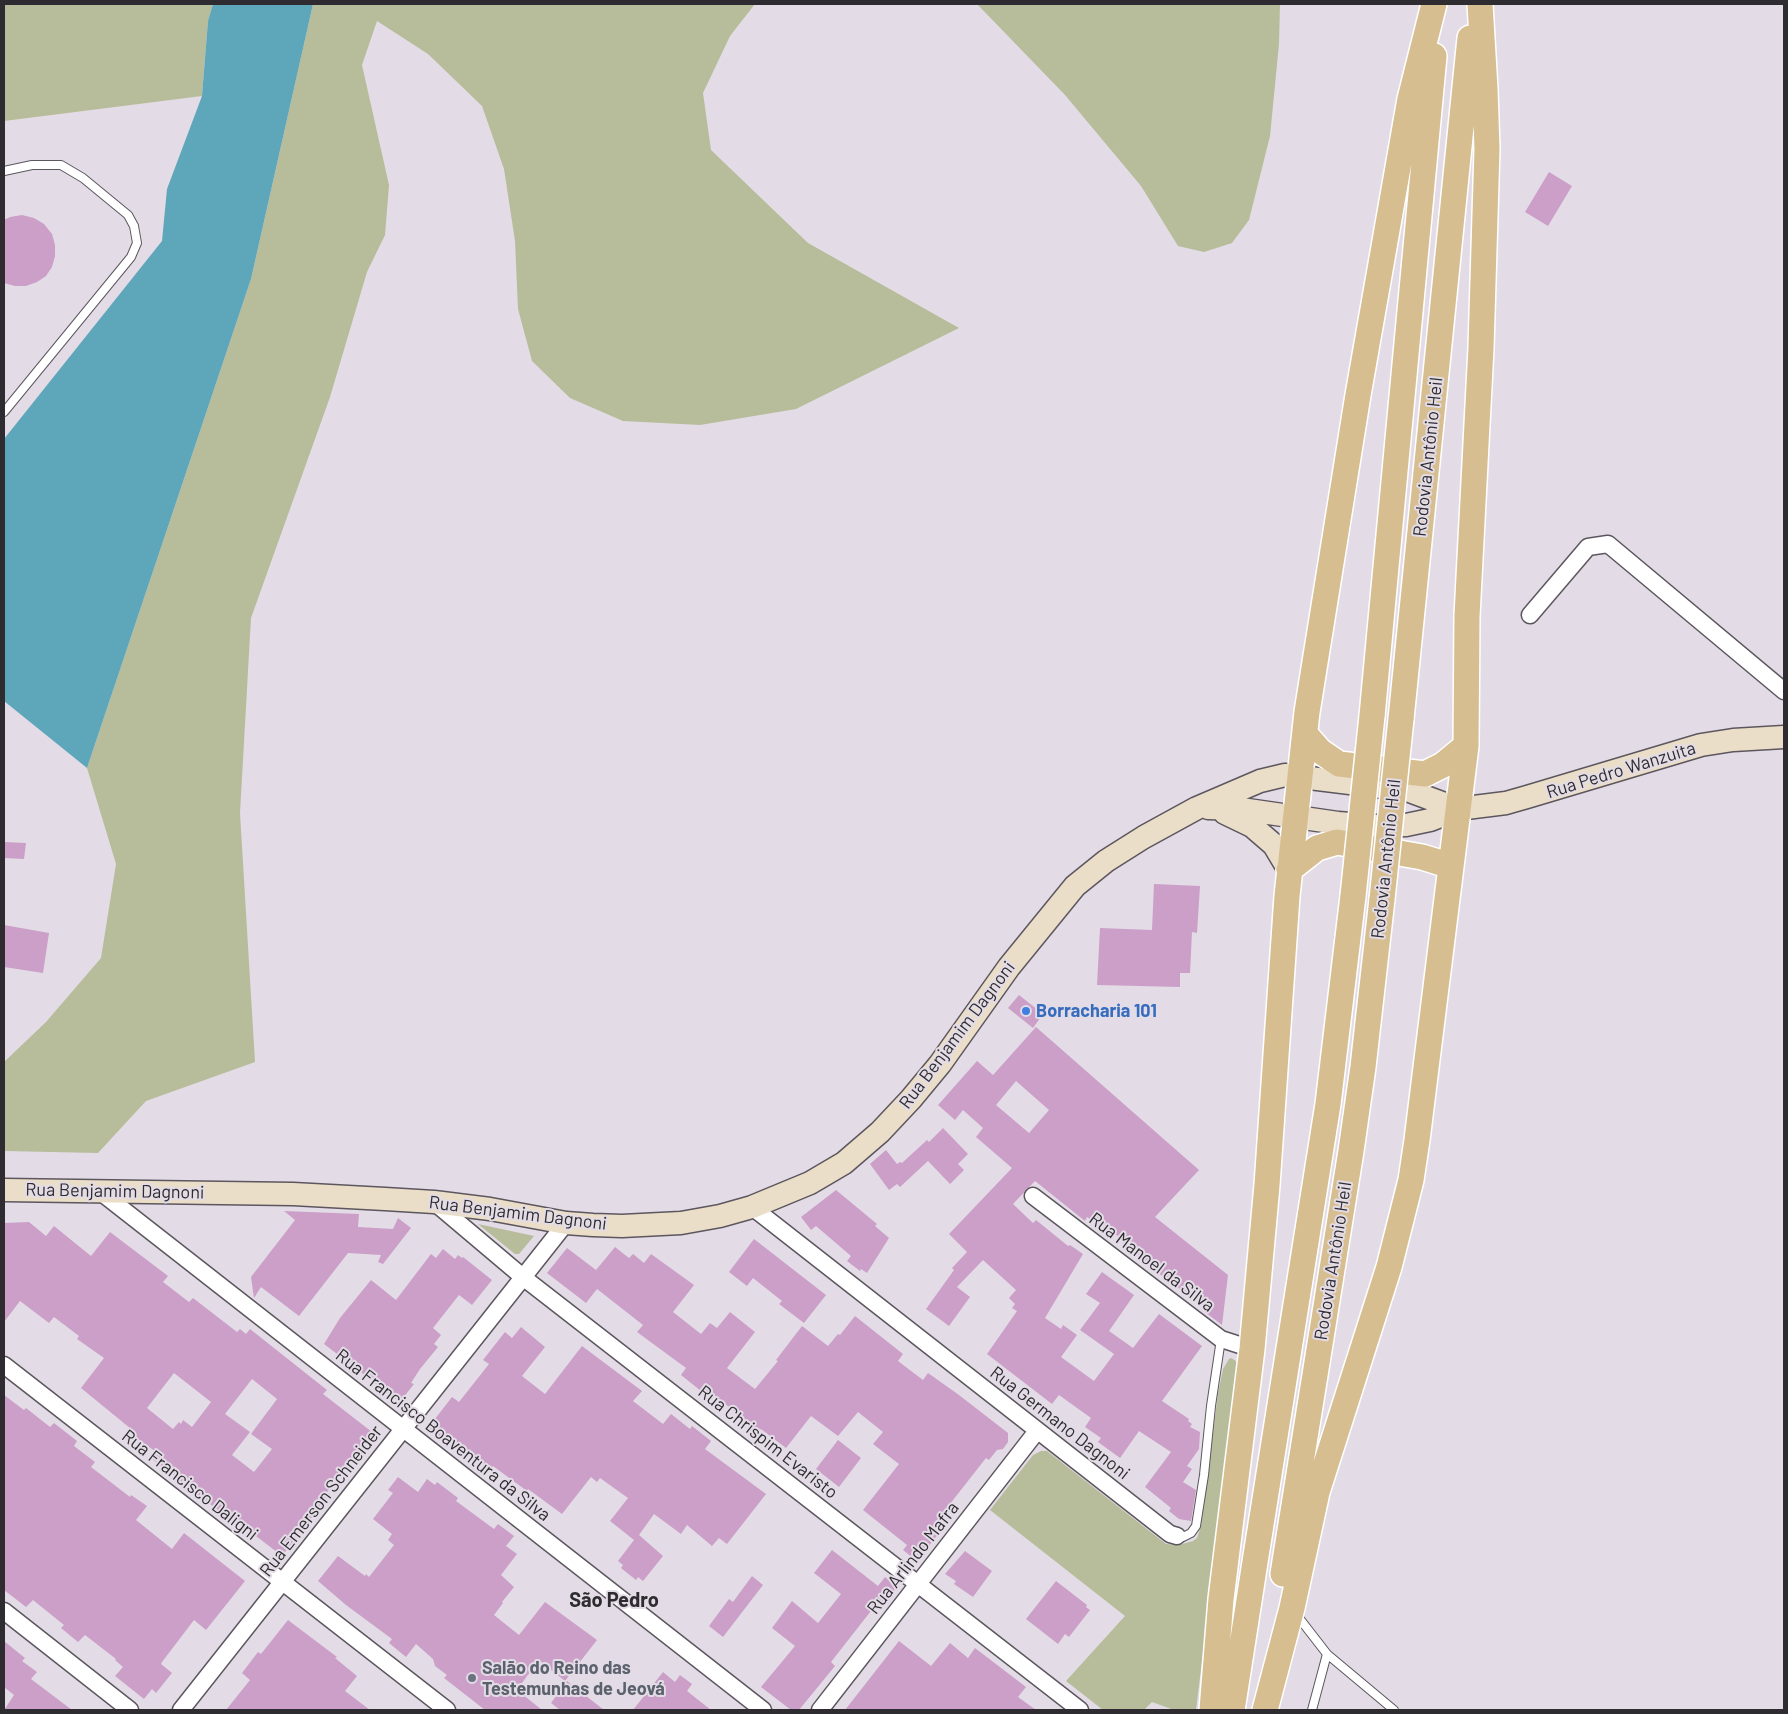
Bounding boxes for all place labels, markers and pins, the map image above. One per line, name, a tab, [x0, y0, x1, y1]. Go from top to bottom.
place label: Borracharia 101	[1036, 1000, 1157, 1022]
marker: Borracharia 101	[1020, 1005, 1032, 1017]
place label: Salão do Reino das Testemunhas de Jeová	[482, 1657, 665, 1700]
marker: Salão do Reino das Testemunhas de Jeová	[466, 1672, 478, 1684]

